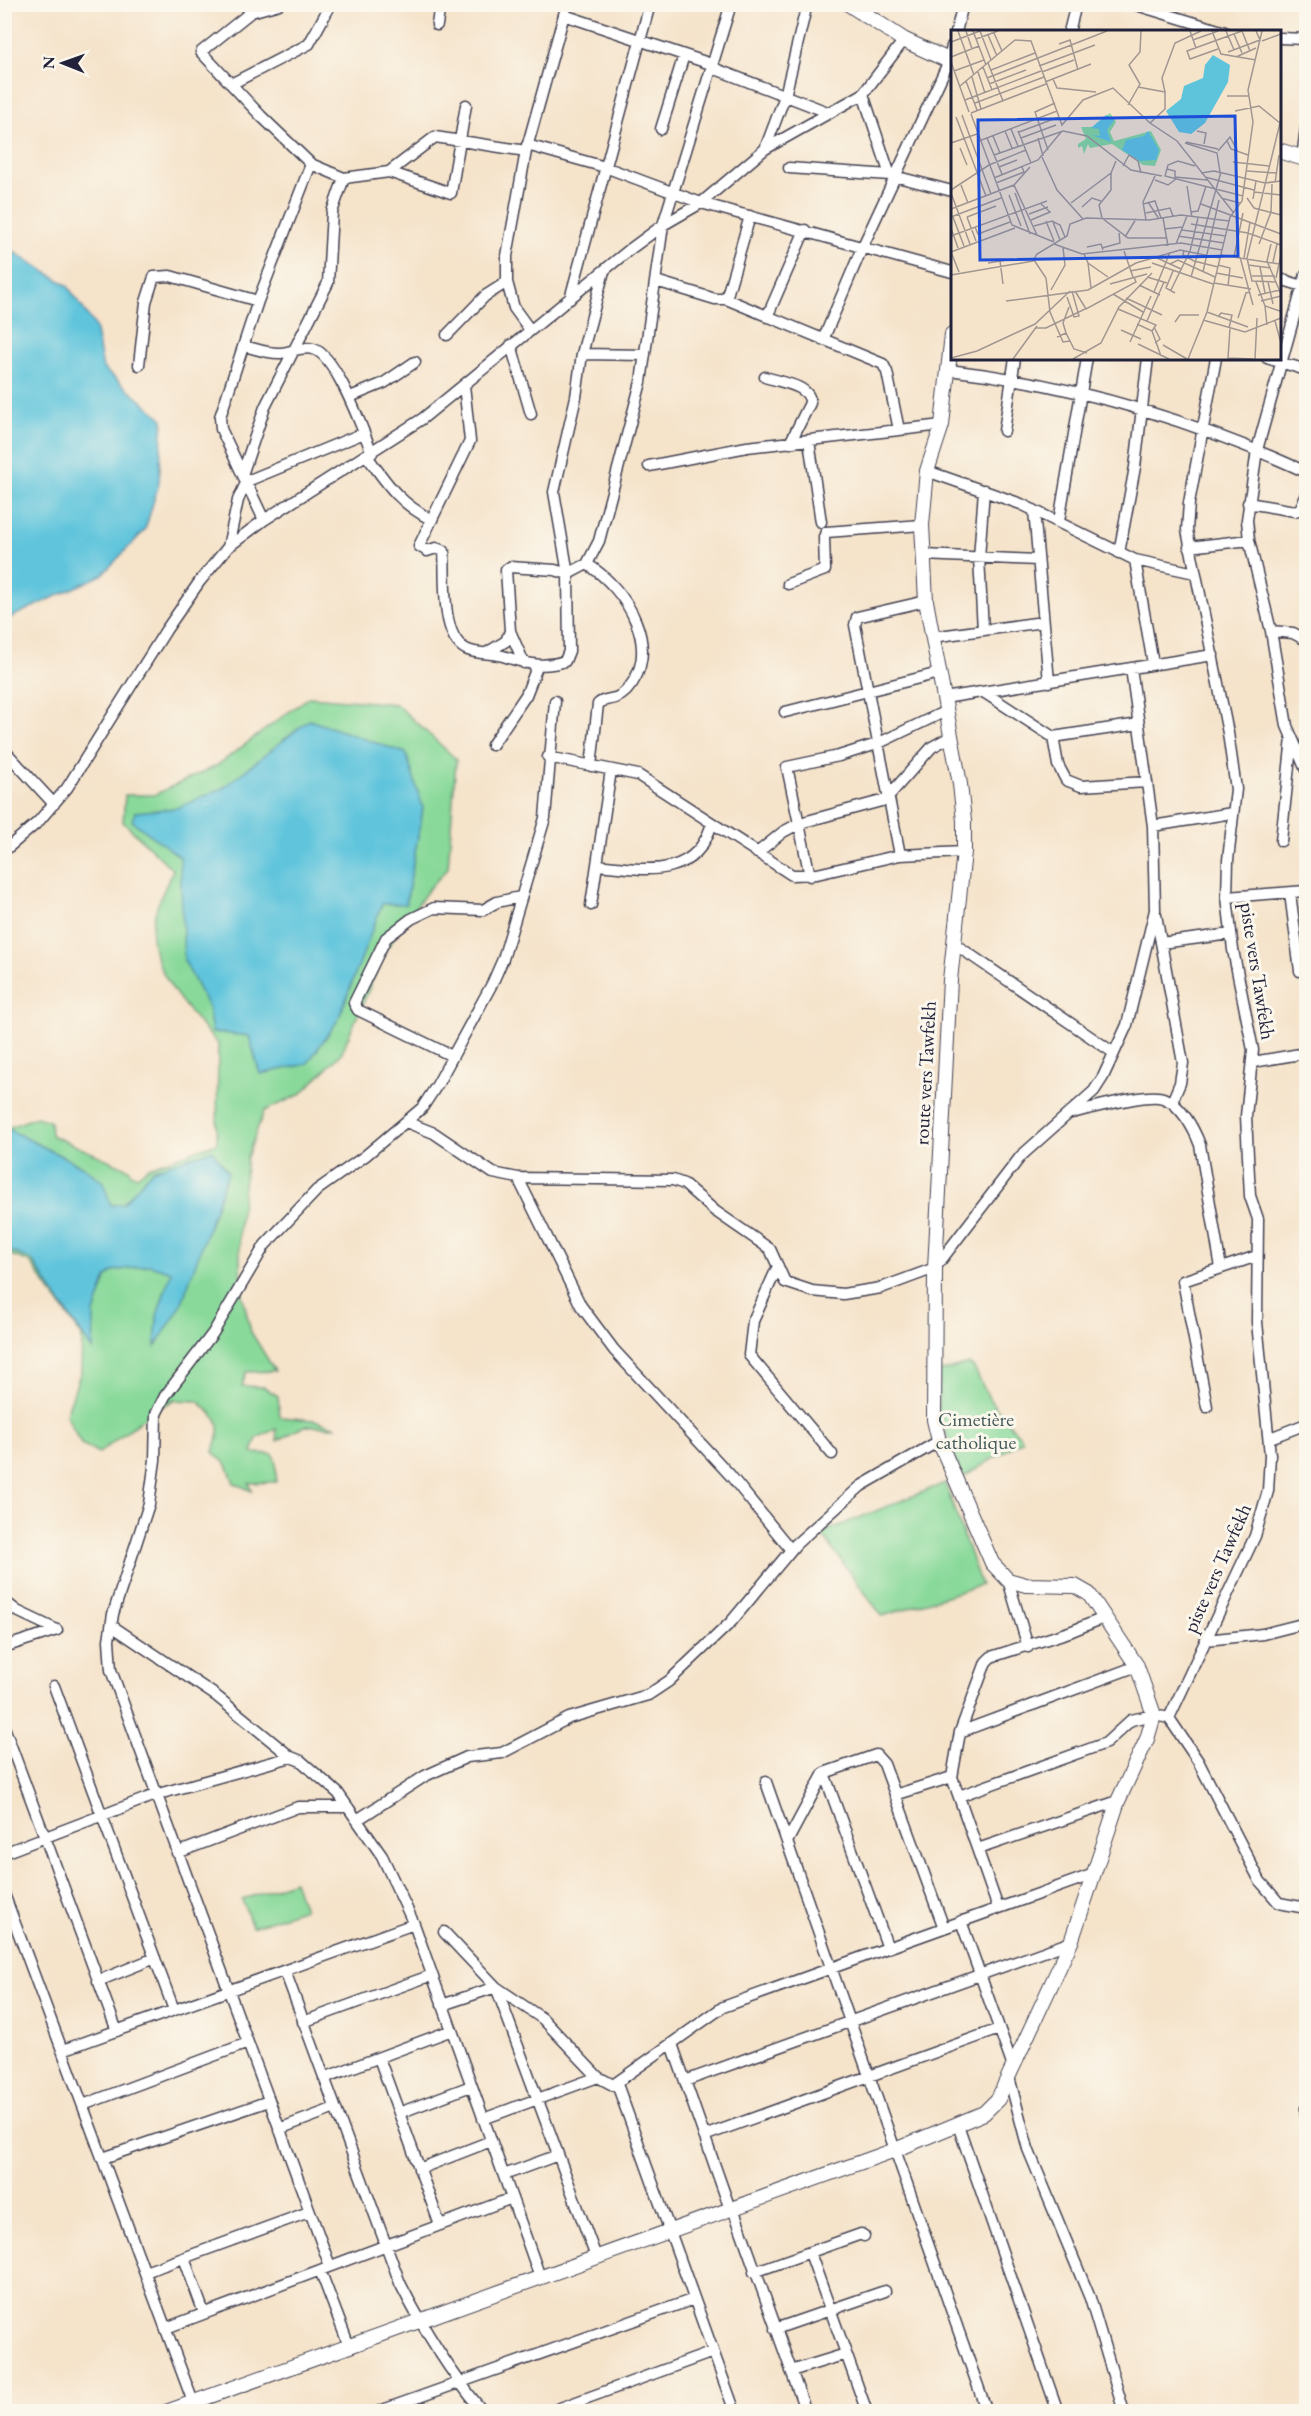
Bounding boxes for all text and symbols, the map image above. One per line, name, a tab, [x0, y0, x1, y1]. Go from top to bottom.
inset map	[951, 30, 1281, 360]
north arrow	[33, 33, 93, 93]
text: N	[38, 56, 59, 69]
street label: piste vers Tawfekh	[1234, 900, 1282, 1042]
street label: route vers Tawfekh	[908, 1000, 942, 1146]
park label: Cimetière catholique	[936, 1406, 1016, 1455]
street label: piste vers Tawfekh	[1177, 1499, 1257, 1637]

